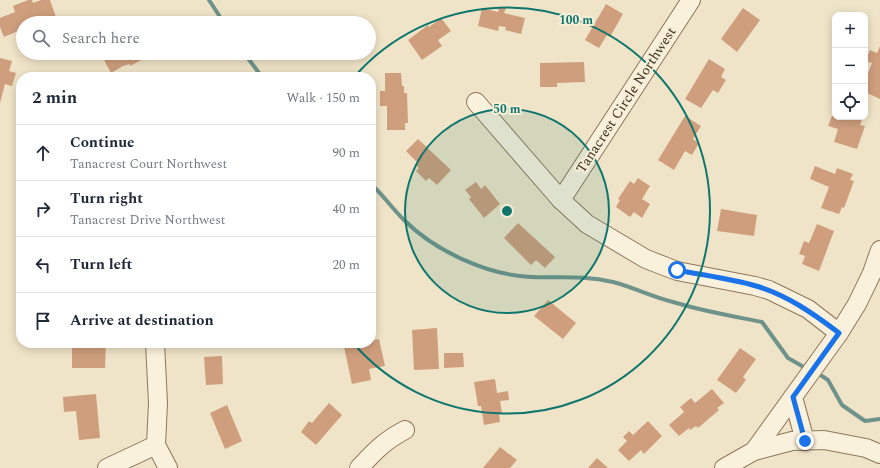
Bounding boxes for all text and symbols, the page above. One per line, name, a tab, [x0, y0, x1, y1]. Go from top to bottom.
text: 100 m	[559, 11, 593, 30]
map controls	[832, 12, 868, 120]
button: +	[832, 12, 868, 48]
search box	[16, 16, 376, 60]
street label: Tanacrest Circle Northwest	[571, 23, 681, 177]
icon: search	[30, 27, 52, 49]
text: Search here	[62, 27, 140, 50]
button: −	[832, 48, 868, 84]
button: locate	[832, 84, 868, 120]
text: 2 min	[32, 85, 77, 111]
text: Walk · 150 m	[286, 88, 360, 108]
text: 50 m	[493, 100, 521, 119]
text: Continue	[70, 131, 135, 154]
icon: ahead	[32, 142, 54, 164]
text: 90 m	[333, 143, 360, 163]
text: Tanacrest Court Northwest	[70, 154, 227, 174]
text: Turn right	[70, 187, 143, 210]
icon: right	[32, 198, 54, 220]
text: 40 m	[333, 199, 360, 219]
centre of rings	[500, 204, 514, 218]
text: Tanacrest Drive Northwest	[70, 210, 225, 230]
text: Turn left	[70, 253, 132, 276]
icon: left	[32, 254, 54, 276]
text: 20 m	[333, 255, 360, 275]
route start	[668, 261, 686, 279]
text: Arrive at destination	[70, 309, 214, 332]
icon: arrive	[32, 310, 54, 332]
route end	[796, 432, 814, 450]

